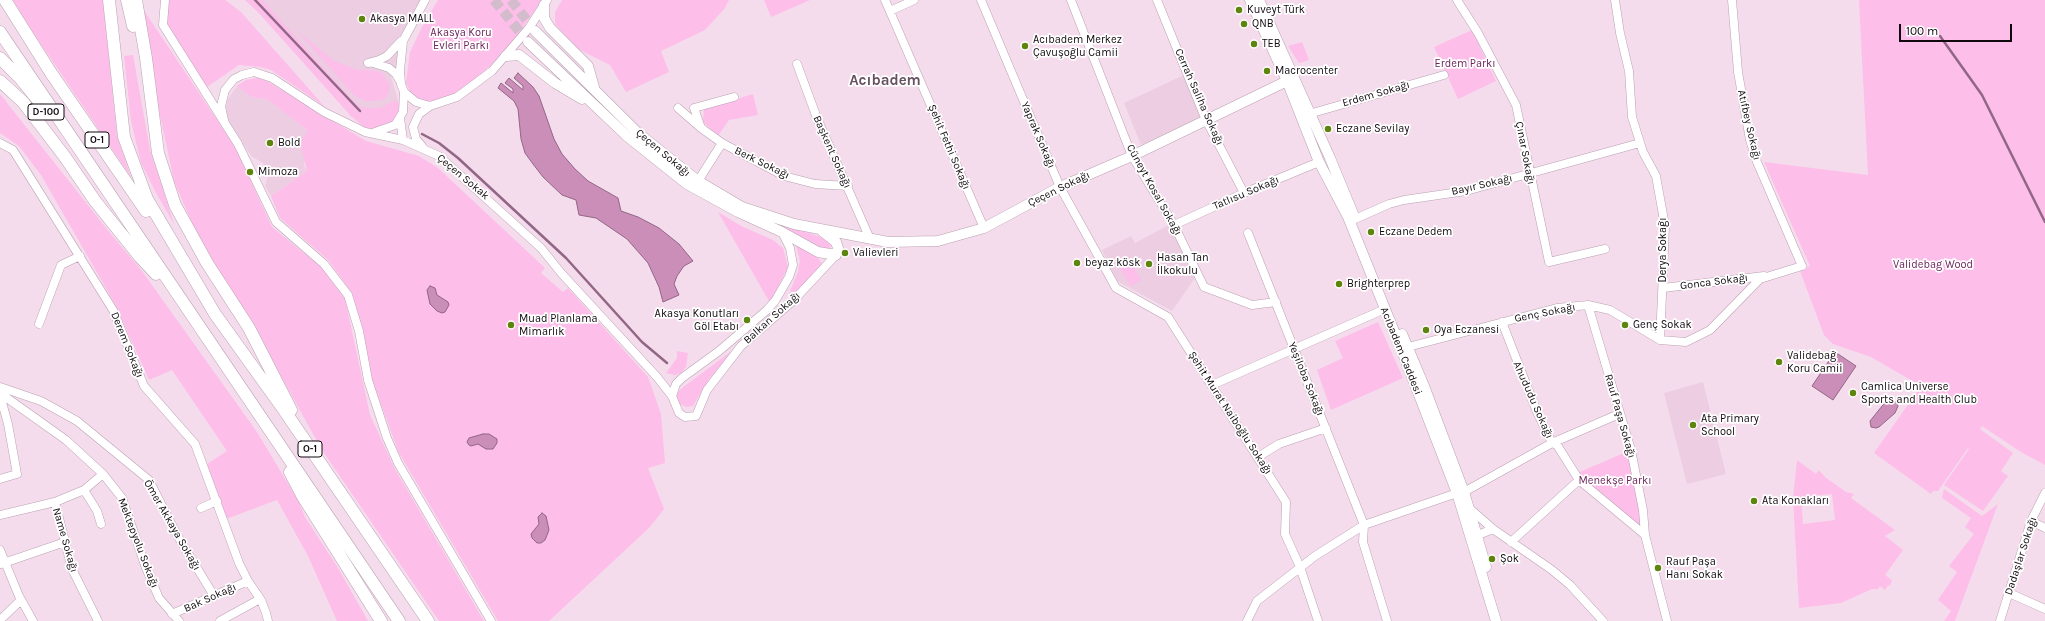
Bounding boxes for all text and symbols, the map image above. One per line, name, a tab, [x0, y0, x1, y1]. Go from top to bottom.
place label: Kuveyt Türk	[1247, 3, 1305, 17]
marker: Kuveyt Türk	[1234, 5, 1244, 15]
place label: Akasya MALL	[370, 12, 434, 26]
marker: Akasya MALL	[357, 14, 367, 24]
scale bar	[1901, 16, 2014, 42]
place label: QNB	[1252, 17, 1274, 31]
marker: QNB	[1239, 19, 1249, 29]
text: 100 m	[1906, 24, 1938, 38]
park label: Akasya Koru Evleri Parkı	[430, 26, 492, 52]
place label: Acıbadem Merkez Çavuşoğlu Camii	[1033, 33, 1122, 59]
place label: TEB	[1262, 37, 1281, 51]
marker: TEB	[1249, 39, 1259, 49]
marker: Acıbadem Merkez Çavuşoğlu Camii	[1020, 41, 1030, 51]
street label: Cerrah Saliha Sokağı	[1172, 47, 1226, 147]
park label: Erdem Parkı	[1435, 57, 1495, 71]
place label: Macrocenter	[1275, 64, 1338, 78]
marker: Macrocenter	[1262, 66, 1272, 76]
district label: Acıbadem	[849, 72, 921, 90]
street label: Erdem Sokağı	[1341, 78, 1411, 110]
street label: Atıfbey Sokağı	[1734, 89, 1764, 161]
street label: Yaprak Sokağı	[1018, 100, 1058, 170]
street label: Şehit Fethi Sokağı	[925, 102, 973, 192]
road number: D-100	[28, 104, 64, 120]
street label: Başkent Sokağı	[810, 114, 854, 190]
street label: Çınar Sokağı	[1512, 120, 1538, 186]
place label: Eczane Sevilay	[1336, 122, 1409, 136]
marker: Eczane Sevilay	[1323, 124, 1333, 134]
street label: Çeçen Sokağı	[633, 126, 693, 180]
road number: O-1	[85, 132, 109, 148]
place label: Bold	[278, 136, 300, 150]
marker: Bold	[265, 138, 275, 148]
street label: Cüneyt Kosal Sokağı	[1123, 142, 1185, 238]
street label: Berk Sokağı	[732, 144, 792, 182]
street label: Çeçen Sokak	[434, 151, 492, 203]
place label: Mimoza	[258, 165, 298, 179]
marker: Mimoza	[245, 167, 255, 177]
street label: Çeçen Sokağı	[1026, 168, 1092, 210]
street label: Bayır Sokağı	[1450, 172, 1514, 198]
street label: Tatlısu Sokağı	[1211, 173, 1281, 213]
street label: Derya Sokağı	[1656, 217, 1670, 283]
place label: Eczane Dedem	[1379, 225, 1452, 239]
marker: Eczane Dedem	[1366, 227, 1376, 237]
place label: Valievleri	[853, 246, 898, 260]
marker: Valievleri	[840, 248, 850, 258]
place label: Hasan Tan İlkokulu	[1157, 251, 1209, 277]
place label: beyaz kösk	[1085, 256, 1140, 270]
marker: beyaz kösk	[1072, 258, 1082, 268]
park label: Validebag Wood	[1893, 258, 1973, 272]
marker: Hasan Tan İlkokulu	[1144, 259, 1154, 269]
street label: Gonca Sokağı	[1679, 271, 1749, 293]
place label: Brighterprep	[1347, 277, 1410, 291]
marker: Brighterprep	[1334, 279, 1344, 289]
street label: Balkan Sokağı	[741, 289, 803, 347]
street label: Genç Sokağı	[1513, 301, 1577, 325]
street label: Acıbadem Caddesi	[1377, 305, 1425, 397]
place label: Akasya Konutları Göl Etabı	[655, 307, 739, 333]
street label: Derem Sokağı	[108, 310, 146, 380]
place label: Muad Planlama Mimarlık	[519, 312, 598, 338]
marker: Akasya Konutları Göl Etabı	[742, 315, 752, 325]
place label: Genç Sokak	[1633, 318, 1692, 332]
marker: Muad Planlama Mimarlık	[506, 320, 516, 330]
marker: Genç Sokak	[1620, 320, 1630, 330]
place label: Oya Eczanesi	[1434, 323, 1499, 337]
marker: Oya Eczanesi	[1421, 325, 1431, 335]
street label: Yeşiloba Sokağı	[1285, 340, 1327, 418]
street label: Şehit Murat Naiboğlu Sokağı	[1185, 349, 1275, 477]
place label: Validebağ Koru Camii	[1787, 349, 1843, 375]
marker: Validebağ Koru Camii	[1774, 357, 1784, 367]
street label: Ahududu Sokağı	[1510, 359, 1556, 441]
street label: Rauf Paşa Sokağı	[1602, 372, 1638, 460]
place label: Camlica Universe Sports and Health Club	[1861, 380, 1977, 406]
marker: Camlica Universe Sports and Health Club	[1848, 388, 1858, 398]
place label: Ata Primary School	[1701, 412, 1759, 438]
marker: Ata Primary School	[1688, 420, 1698, 430]
road number: O-1	[298, 441, 322, 457]
park label: Menekşe Parkı	[1578, 474, 1652, 488]
street label: Ömer Akkaya Sokağı	[141, 477, 203, 573]
place label: Ata Konakları	[1762, 494, 1829, 508]
street label: Mektepyolu Sokağı	[115, 496, 161, 590]
marker: Ata Konakları	[1749, 496, 1759, 506]
street label: Name Sokağı	[49, 506, 81, 574]
street label: Dadaşlar Sokağı	[2002, 515, 2040, 597]
place label: Şok	[1500, 552, 1519, 566]
marker: Şok	[1487, 554, 1497, 564]
place label: Rauf Paşa Hanı Sokak	[1666, 555, 1723, 581]
marker: Rauf Paşa Hanı Sokak	[1653, 563, 1663, 573]
street label: Bak Sokağı	[182, 581, 238, 615]

